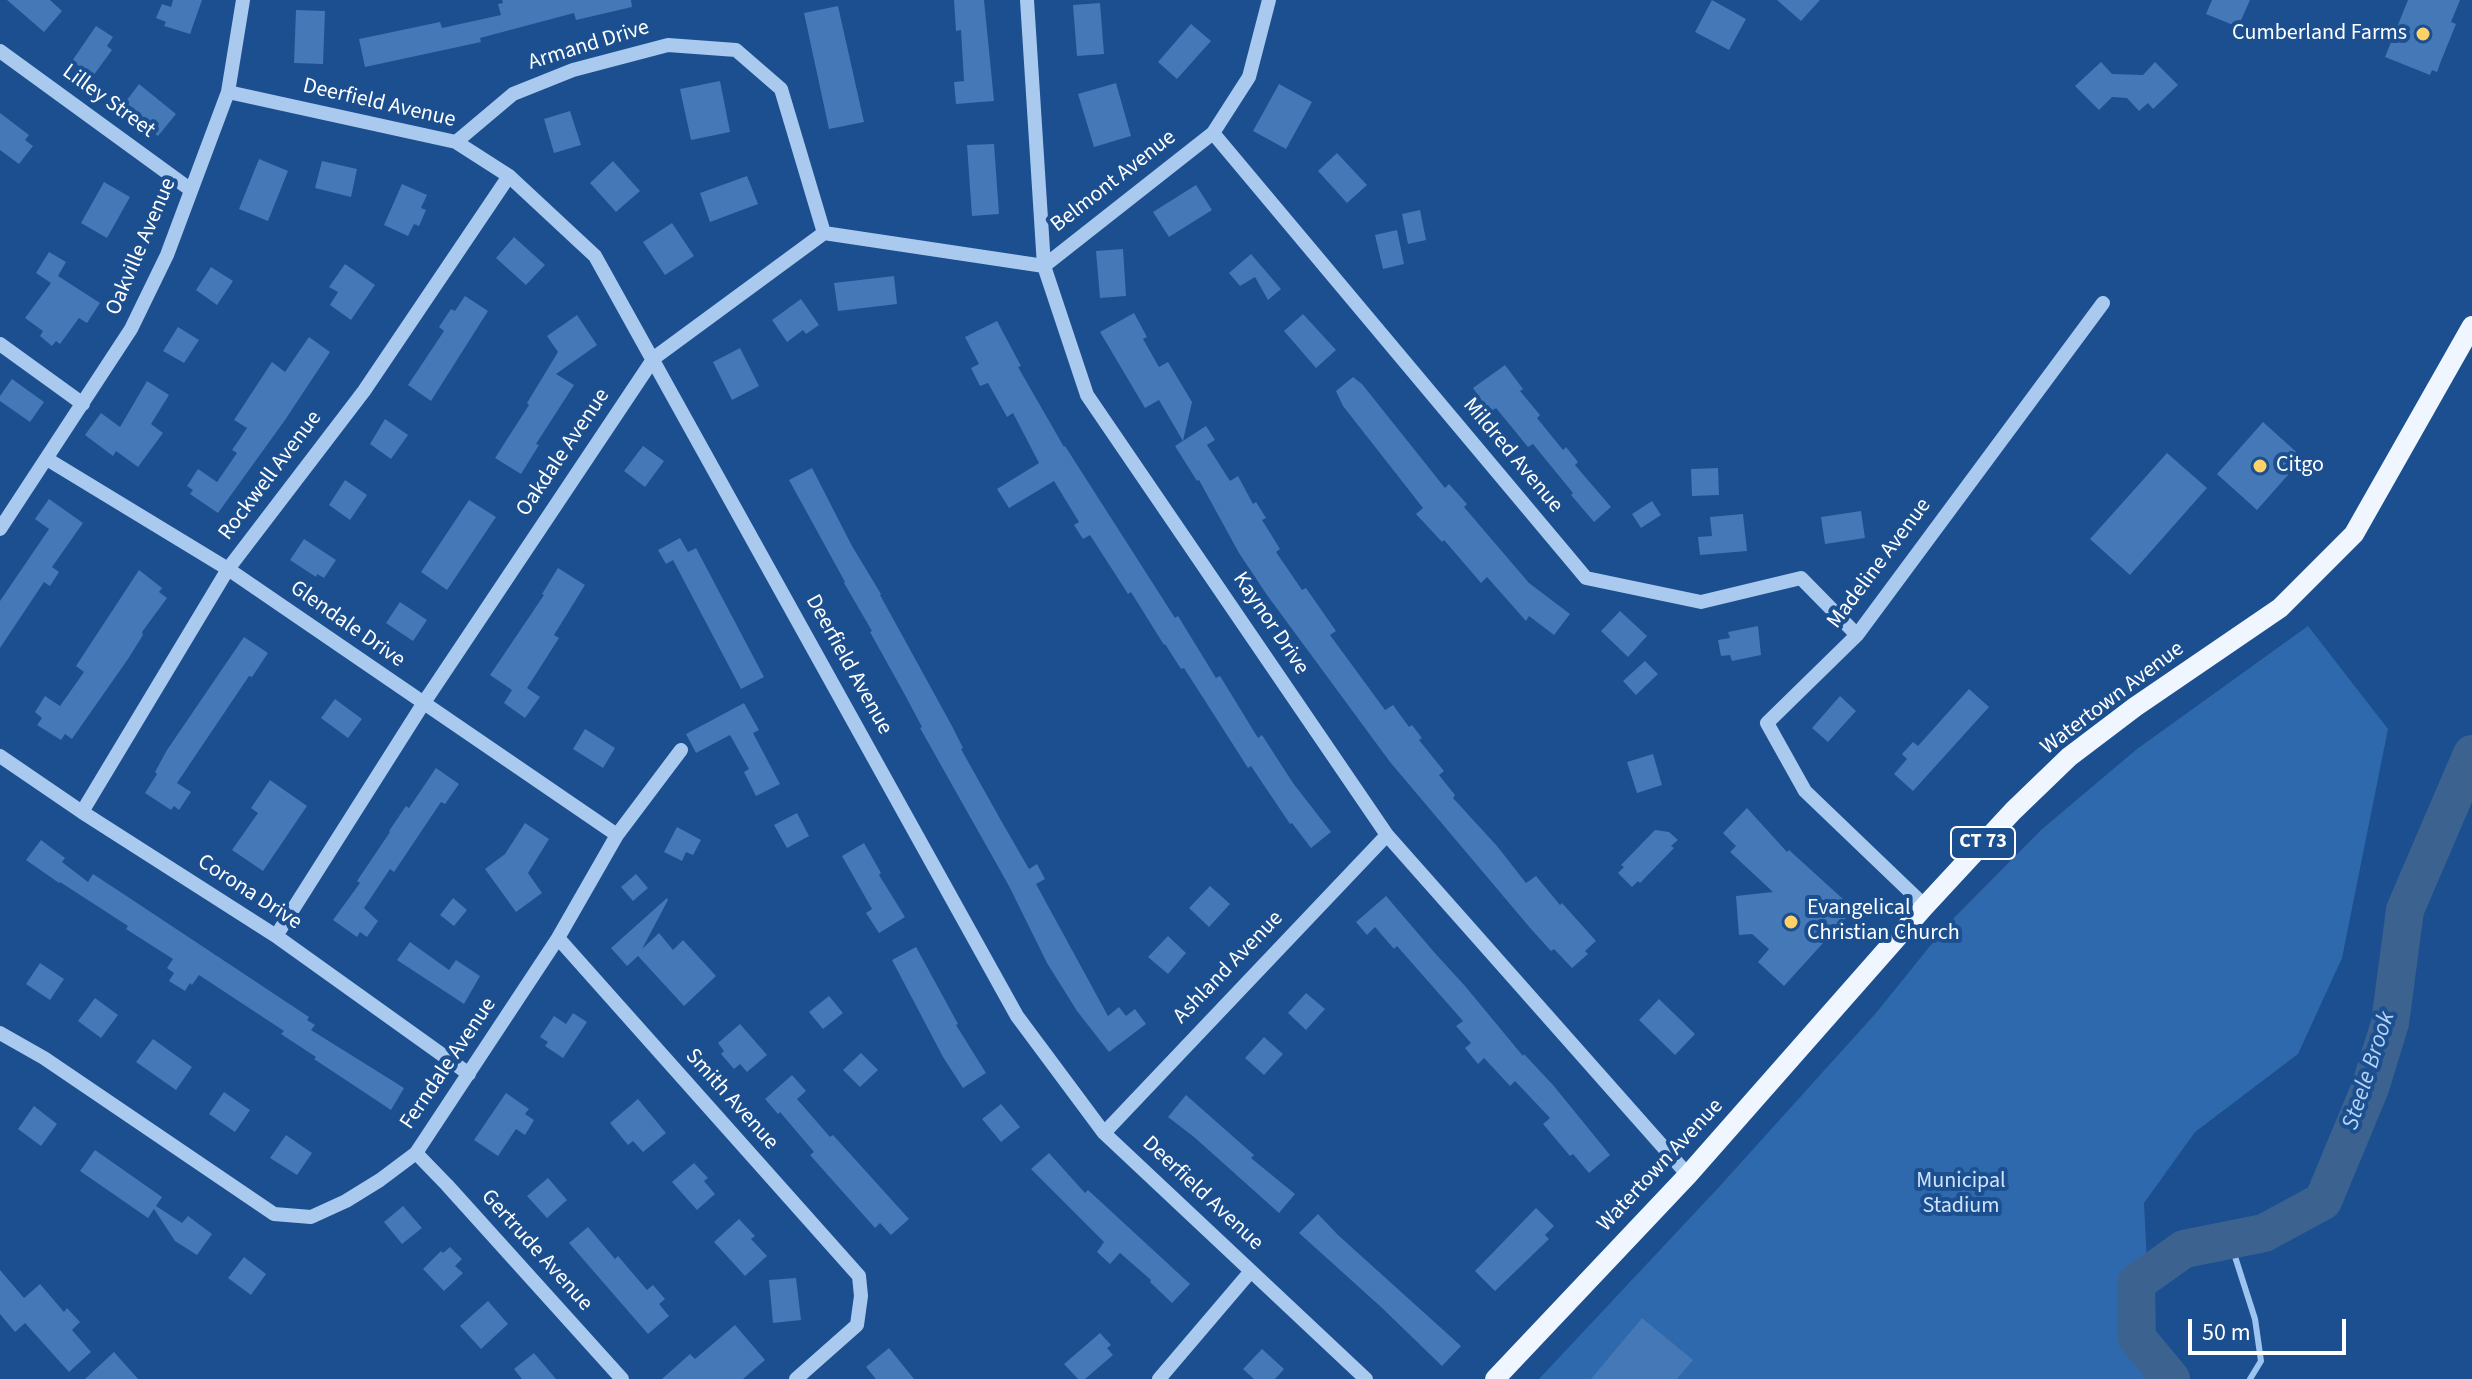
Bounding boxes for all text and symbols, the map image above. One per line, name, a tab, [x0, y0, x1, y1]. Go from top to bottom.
street label: Armand Drive	[525, 15, 653, 77]
place label: Cumberland Farms	[2232, 21, 2407, 47]
marker: Cumberland Farms	[2414, 25, 2432, 43]
street label: Lilley Street	[56, 60, 160, 144]
street label: Deerfield Avenue	[300, 74, 458, 134]
street label: Belmont Avenue	[1046, 125, 1182, 239]
street label: Oakville Avenue	[101, 174, 183, 320]
street label: Oakdale Avenue	[512, 384, 616, 522]
street label: Mildred Avenue	[1456, 393, 1568, 519]
street label: Rockwell Avenue	[214, 406, 328, 546]
place label: Citgo	[2276, 453, 2324, 479]
marker: Citgo	[2251, 457, 2269, 475]
street label: Madeline Avenue	[1822, 494, 1938, 634]
street label: Kaynor Drive	[1226, 568, 1314, 680]
street label: Glendale Drive	[285, 576, 409, 674]
street label: Deerfield Avenue	[799, 590, 897, 740]
street label: Watertown Avenue	[2036, 637, 2190, 761]
road number: CT 73	[1951, 827, 2015, 859]
street label: Corona Drive	[192, 850, 306, 936]
place label: Evangelical Christian Church	[1807, 896, 1960, 948]
street label: Ashland Avenue	[1169, 906, 1289, 1030]
marker: Evangelical Christian Church	[1782, 913, 1800, 931]
street label: Ferndale Avenue	[395, 993, 503, 1135]
water label: Steele Brook	[2337, 1008, 2403, 1134]
street label: Smith Avenue	[679, 1044, 783, 1156]
street label: Watertown Avenue	[1593, 1094, 1729, 1238]
street label: Deerfield Avenue	[1136, 1131, 1268, 1257]
park label: Municipal Stadium	[1916, 1169, 2006, 1220]
street label: Gertrude Avenue	[475, 1185, 597, 1317]
scale bar	[2192, 1303, 2350, 1353]
text: 50 m	[2202, 1315, 2251, 1350]

